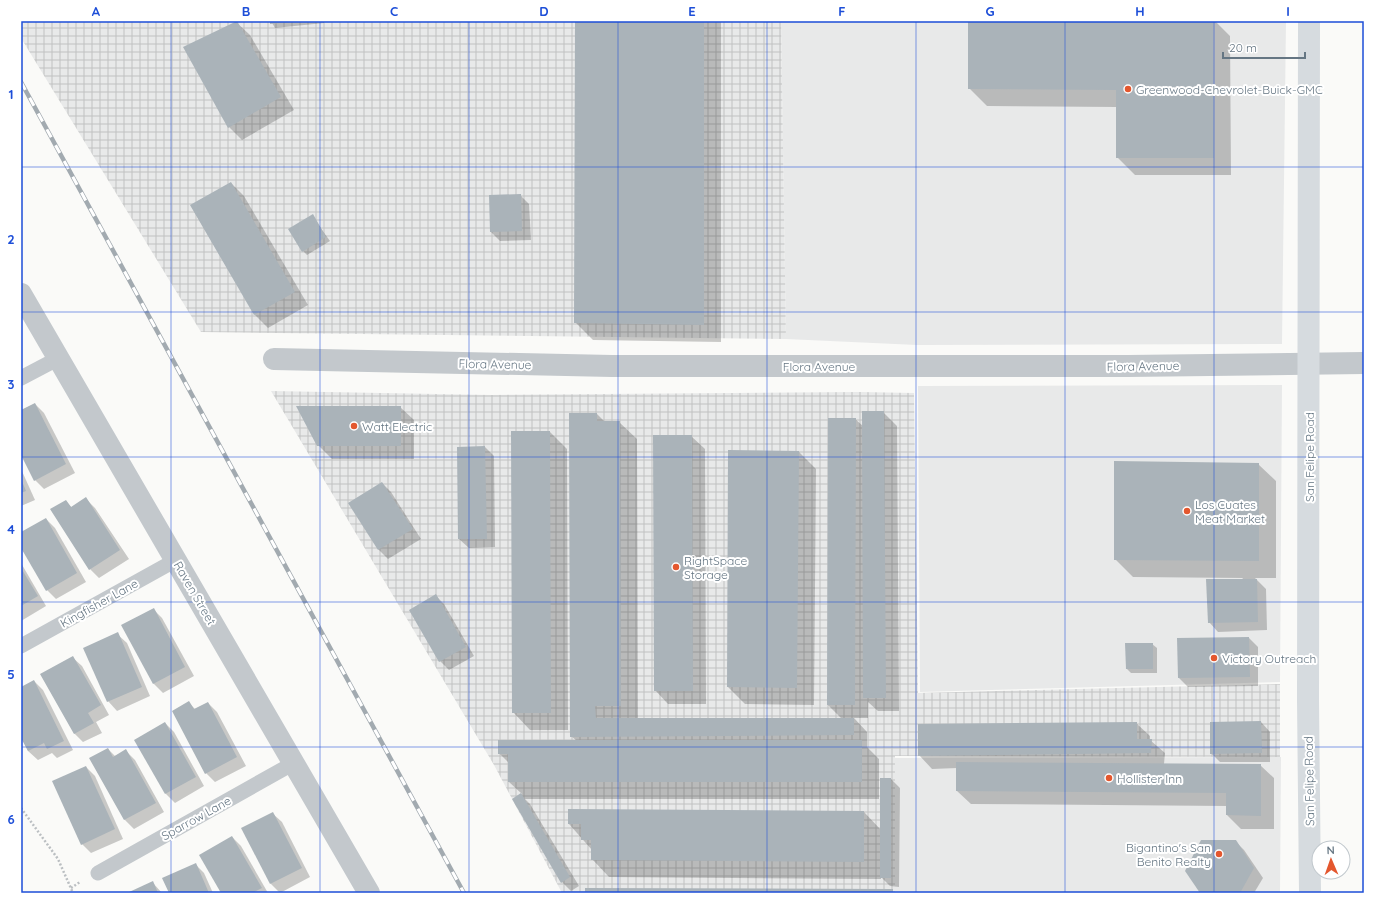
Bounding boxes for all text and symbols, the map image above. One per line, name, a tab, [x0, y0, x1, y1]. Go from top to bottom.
text: A	[92, 3, 101, 19]
text: B	[242, 3, 250, 19]
text: C	[390, 3, 398, 19]
text: D	[539, 3, 549, 19]
text: E	[688, 3, 696, 19]
text: F	[838, 3, 846, 19]
text: G	[985, 3, 995, 19]
text: H	[1135, 3, 1145, 19]
text: I	[1286, 3, 1290, 19]
scale bar	[1223, 34, 1305, 60]
text: 20 m	[1229, 40, 1257, 55]
place label: Greenwood-Chevrolet-Buick-GMC	[1136, 82, 1323, 97]
marker: Greenwood-Chevrolet-Buick-GMC	[1123, 84, 1133, 94]
text: 1	[8, 86, 14, 102]
text: 2	[7, 231, 15, 247]
street label: Flora Avenue	[458, 356, 532, 372]
street label: Flora Avenue	[1106, 358, 1180, 374]
street label: Flora Avenue	[783, 359, 856, 374]
text: 3	[8, 376, 15, 392]
street label: San Felipe Road	[1302, 412, 1317, 502]
place label: Watt Electric	[362, 419, 432, 434]
marker: Watt Electric	[349, 421, 359, 431]
place label: Los Cuates Meat Market	[1195, 497, 1265, 526]
marker: Los Cuates Meat Market	[1182, 506, 1192, 516]
text: 4	[7, 521, 15, 537]
place label: RightSpace Storage	[684, 553, 747, 582]
street label: Raven Street	[171, 558, 219, 628]
marker: RightSpace Storage	[671, 562, 681, 572]
street label: Kingfisher Lane	[58, 575, 141, 631]
place label: Victory Outreach	[1222, 651, 1316, 666]
marker: Victory Outreach	[1209, 653, 1219, 663]
text: 5	[7, 666, 15, 682]
street label: San Felipe Road	[1301, 736, 1317, 826]
place label: Hollister Inn	[1117, 771, 1182, 786]
marker: Hollister Inn	[1104, 773, 1114, 783]
street label: Sparrow Lane	[159, 793, 234, 843]
text: 6	[7, 811, 15, 827]
place label: Bigantino's San Benito Realty	[1126, 840, 1211, 869]
north arrow	[1311, 840, 1351, 880]
text: N	[1326, 843, 1335, 857]
marker: Bigantino's San Benito Realty	[1214, 849, 1224, 859]

